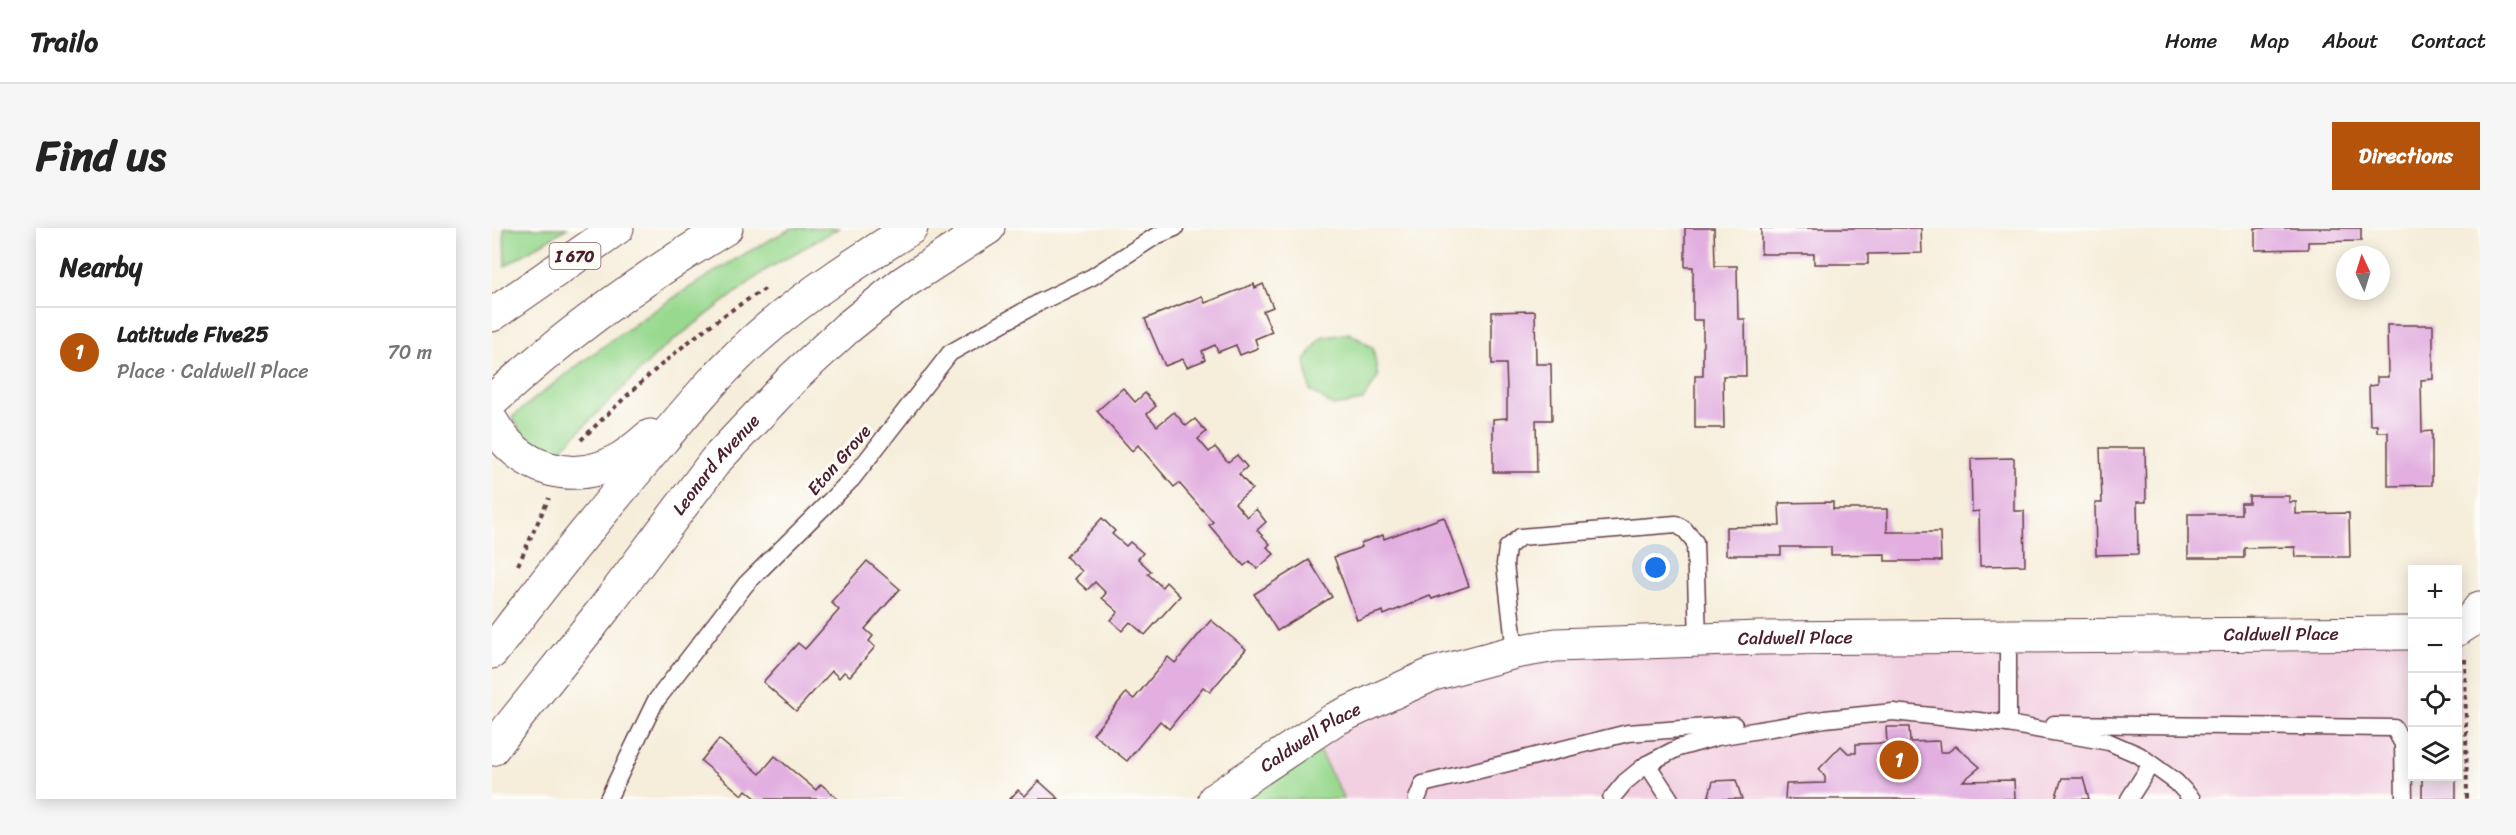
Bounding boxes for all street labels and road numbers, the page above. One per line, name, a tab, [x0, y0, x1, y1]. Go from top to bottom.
road number: I 670	[550, 243, 601, 269]
street label: Leonard Avenue	[664, 406, 768, 522]
street label: Eton Grove	[799, 417, 880, 503]
street label: Caldwell Place	[2224, 618, 2339, 650]
street label: Caldwell Place	[1737, 621, 1853, 655]
street label: Caldwell Place	[1253, 693, 1366, 781]

